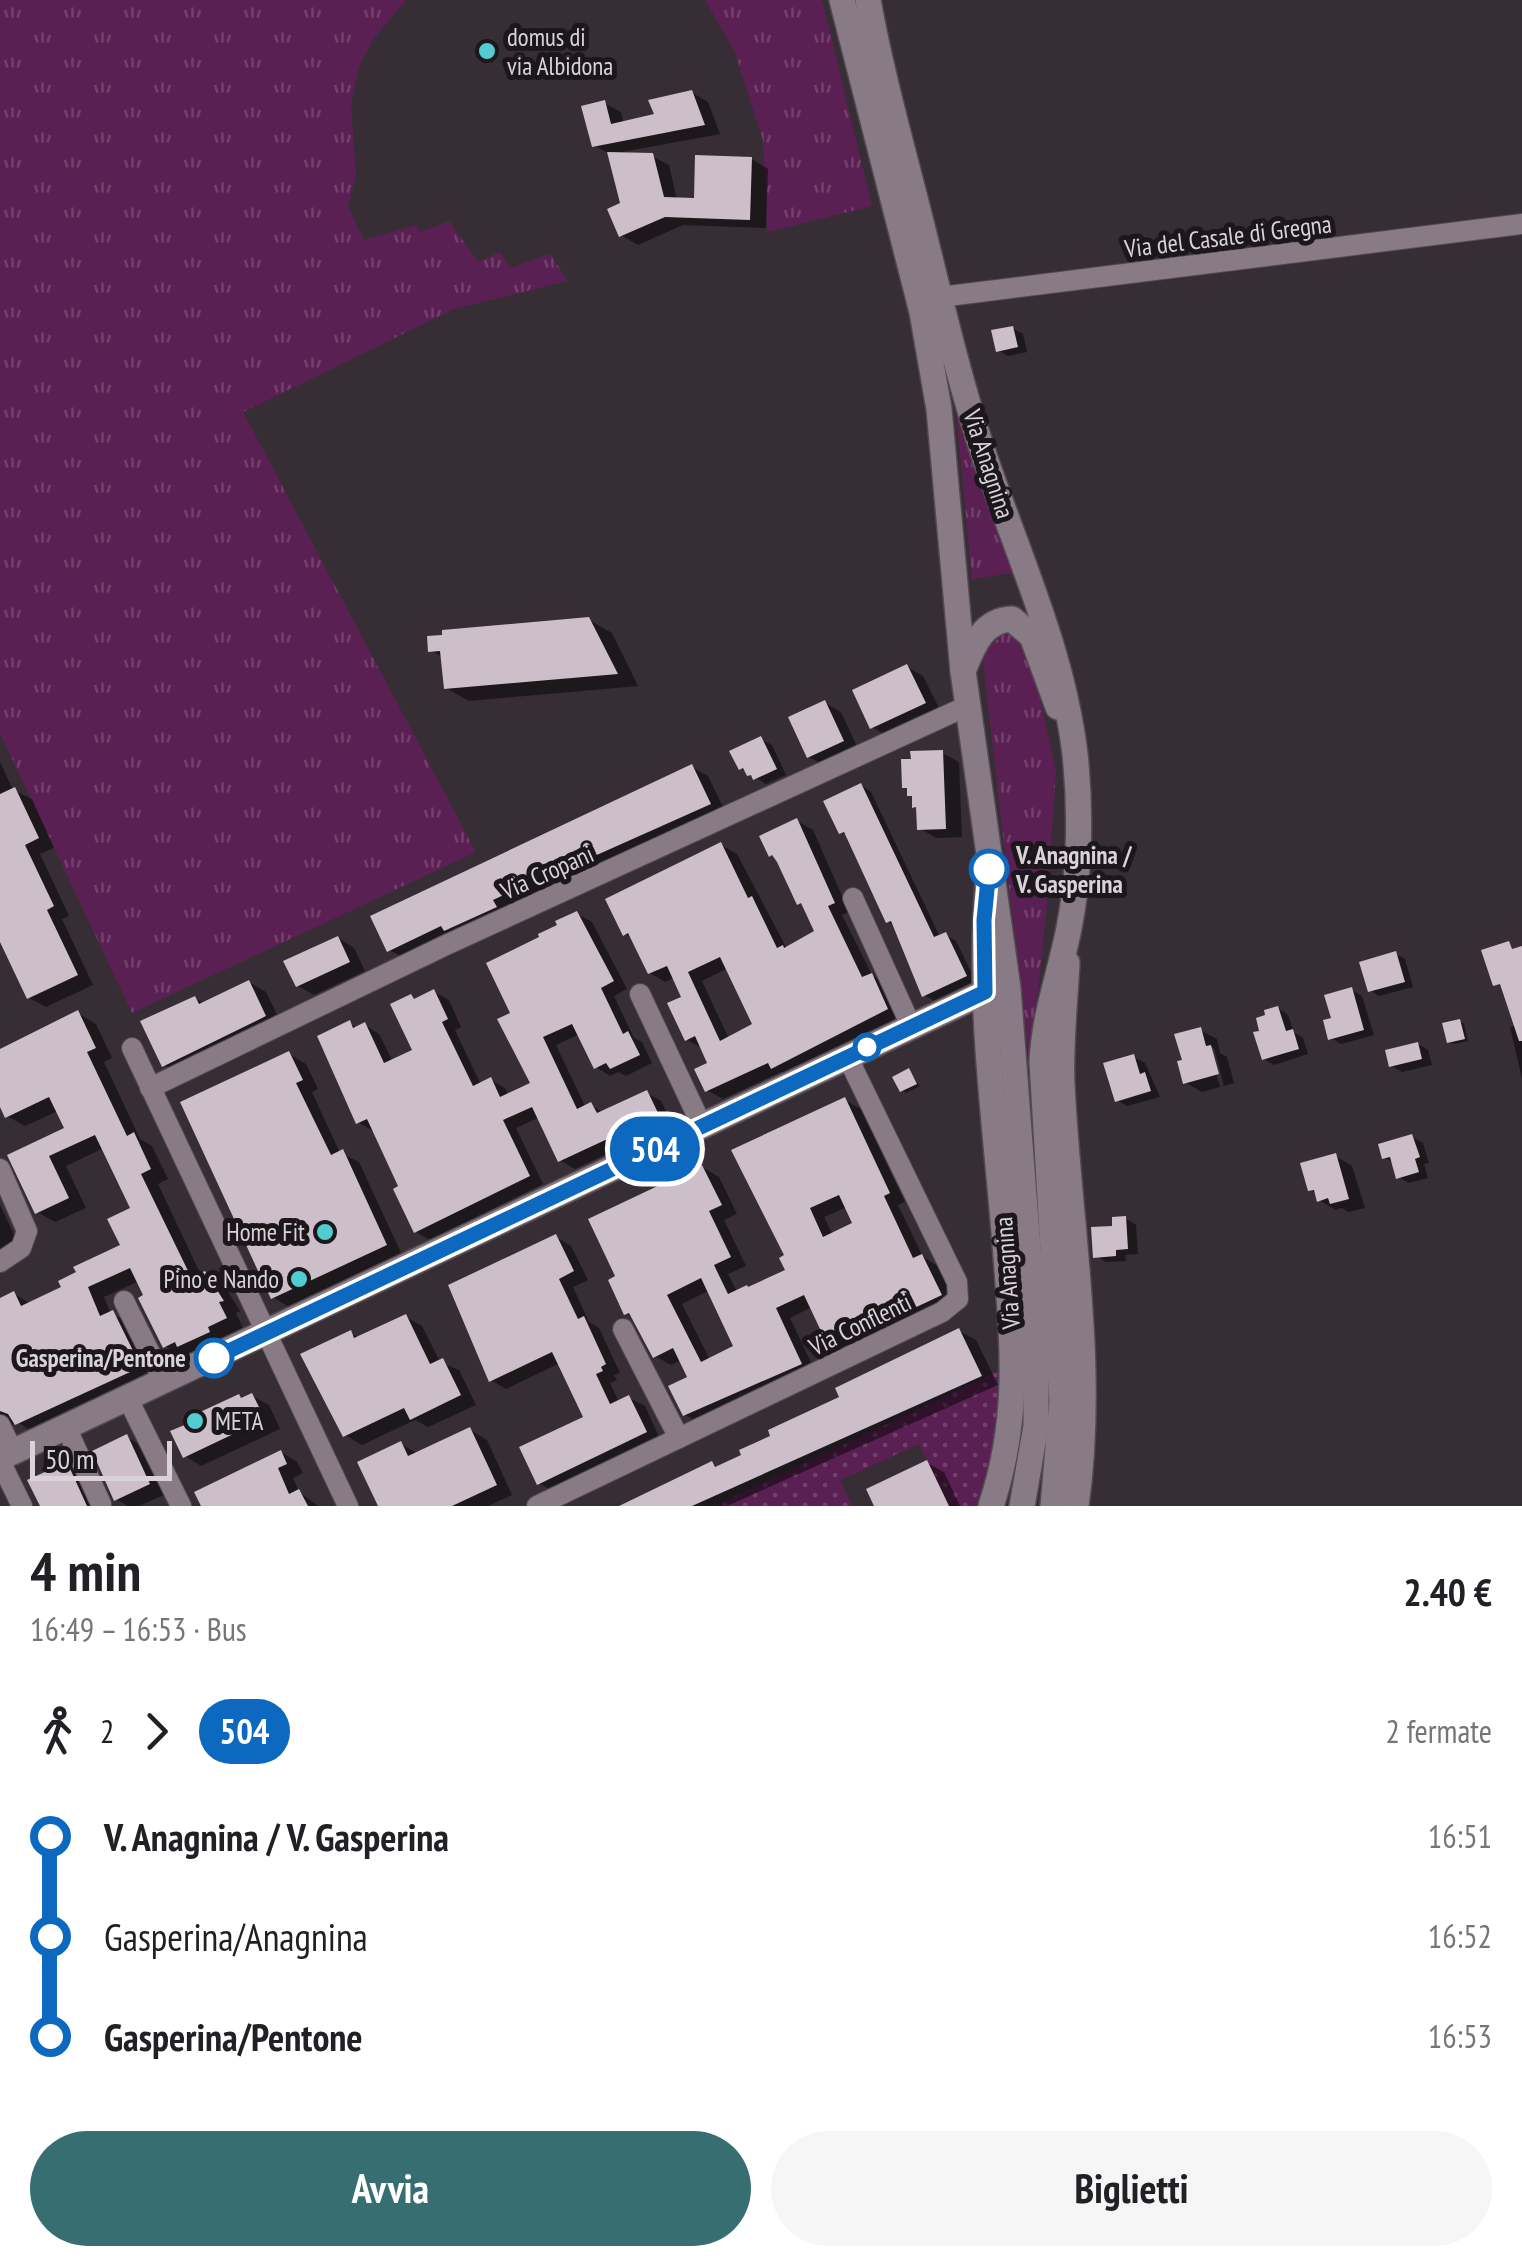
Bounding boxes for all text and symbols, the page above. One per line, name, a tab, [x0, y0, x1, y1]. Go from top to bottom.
place label: domus di via Albidona	[507, 21, 613, 82]
marker: domus di via Albidona	[476, 40, 498, 62]
street label: Via del Casale di Gregna	[1122, 207, 1333, 265]
street label: Via Anagnina	[956, 405, 1022, 522]
street label: Via Cropani	[495, 837, 598, 907]
place label: V. Anagnina / V. Gasperina	[1015, 839, 1133, 900]
marker: V. Anagnina / V. Gasperina	[970, 850, 1008, 888]
unlabelled marker	[854, 1034, 880, 1060]
line badge: 504	[598, 1116, 712, 1182]
text: 504	[630, 1126, 680, 1172]
place label: Home Fit	[226, 1216, 305, 1248]
street label: Via Anagnina	[987, 1216, 1027, 1331]
marker: Home Fit	[314, 1221, 336, 1243]
place label: Pino e Nando	[164, 1263, 279, 1295]
marker: Pino e Nando	[288, 1268, 310, 1290]
street label: Via Conflenti	[803, 1285, 917, 1363]
marker: Gasperina/Pentone	[195, 1339, 233, 1377]
place label: Gasperina/Pentone	[16, 1342, 186, 1374]
place label: META	[215, 1405, 263, 1437]
marker: META	[184, 1410, 206, 1432]
scale bar	[30, 1436, 172, 1480]
text: 50 m	[45, 1440, 94, 1477]
text: 4 min	[30, 1535, 141, 1606]
text: 2.40 €	[1403, 1567, 1492, 1616]
text: 16:49 – 16:53 · Bus	[30, 1608, 247, 1650]
icon: walk	[30, 1704, 85, 1759]
icon: forward	[129, 1704, 184, 1759]
text: 504	[219, 1708, 270, 1754]
text: 2	[100, 1710, 114, 1752]
text: 2 fermate	[1385, 1710, 1492, 1752]
text: V. Anagnina / V. Gasperina	[104, 1812, 449, 1861]
text: 16:51	[1428, 1815, 1492, 1857]
text: Gasperina/Anagnina	[104, 1912, 368, 1961]
text: 16:52	[1428, 1915, 1492, 1957]
text: Gasperina/Pentone	[104, 2012, 363, 2061]
text: 16:53	[1428, 2015, 1492, 2057]
button: Avvia	[30, 2131, 751, 2246]
button: Biglietti	[771, 2131, 1492, 2246]

